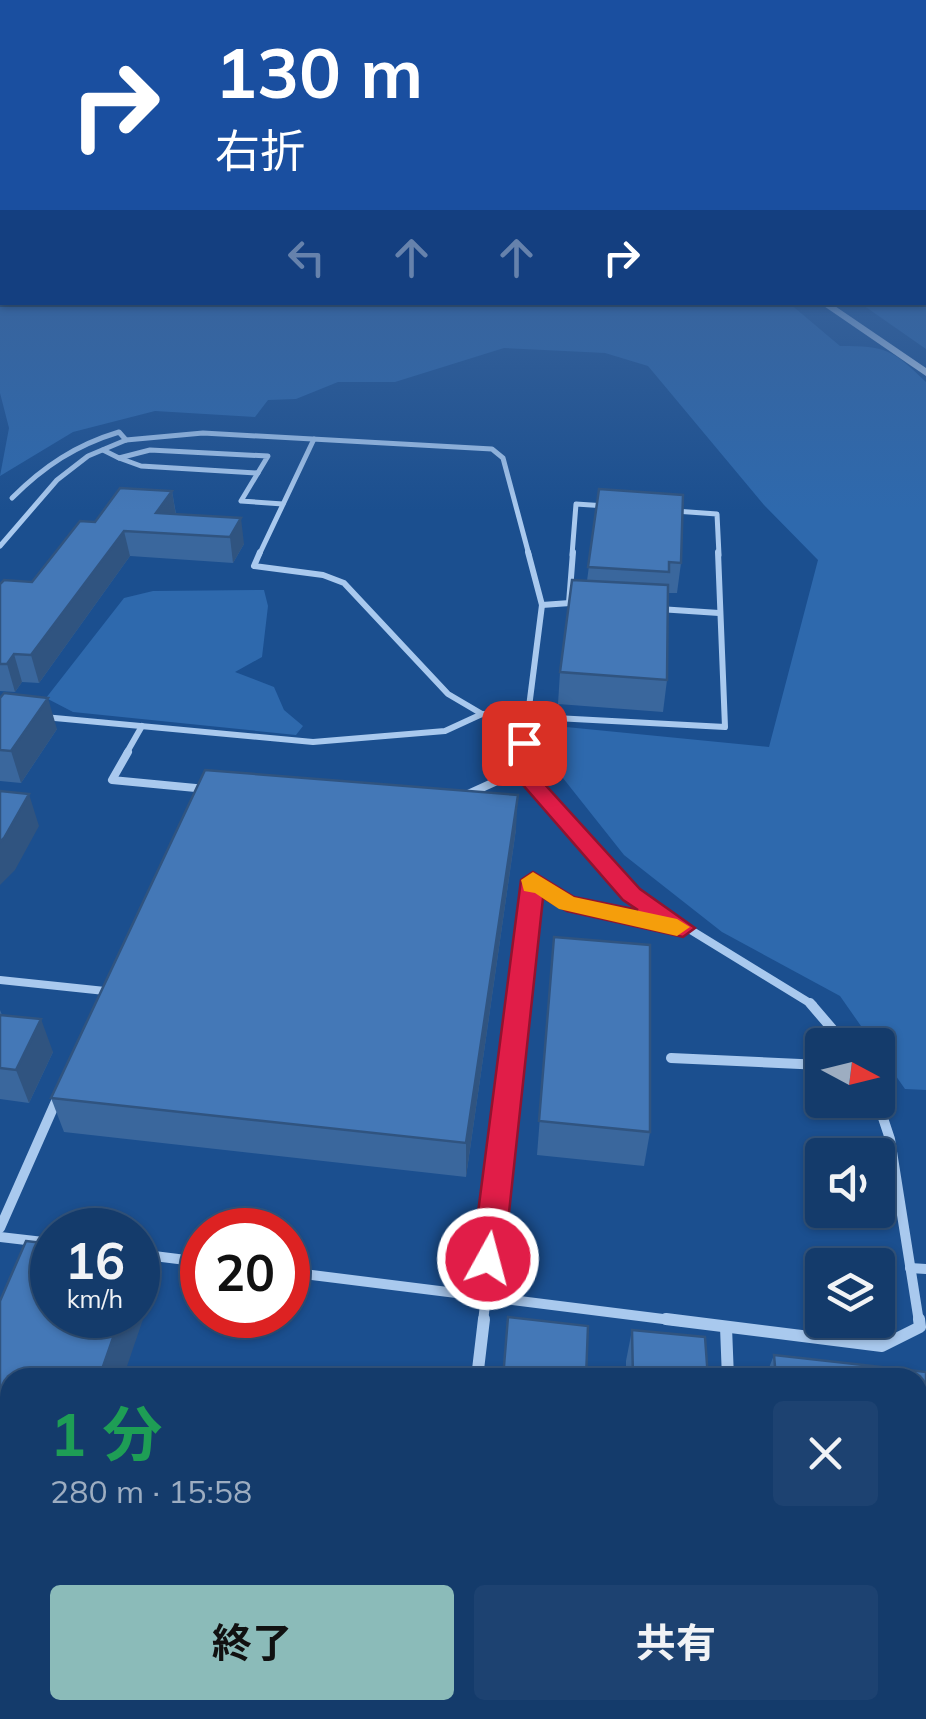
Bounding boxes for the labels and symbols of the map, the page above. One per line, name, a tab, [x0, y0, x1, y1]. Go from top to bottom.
pin	[482, 701, 567, 786]
north arrow	[805, 1028, 895, 1118]
position arrow	[436, 1207, 540, 1311]
speed limit sign: 20	[180, 1208, 310, 1338]

